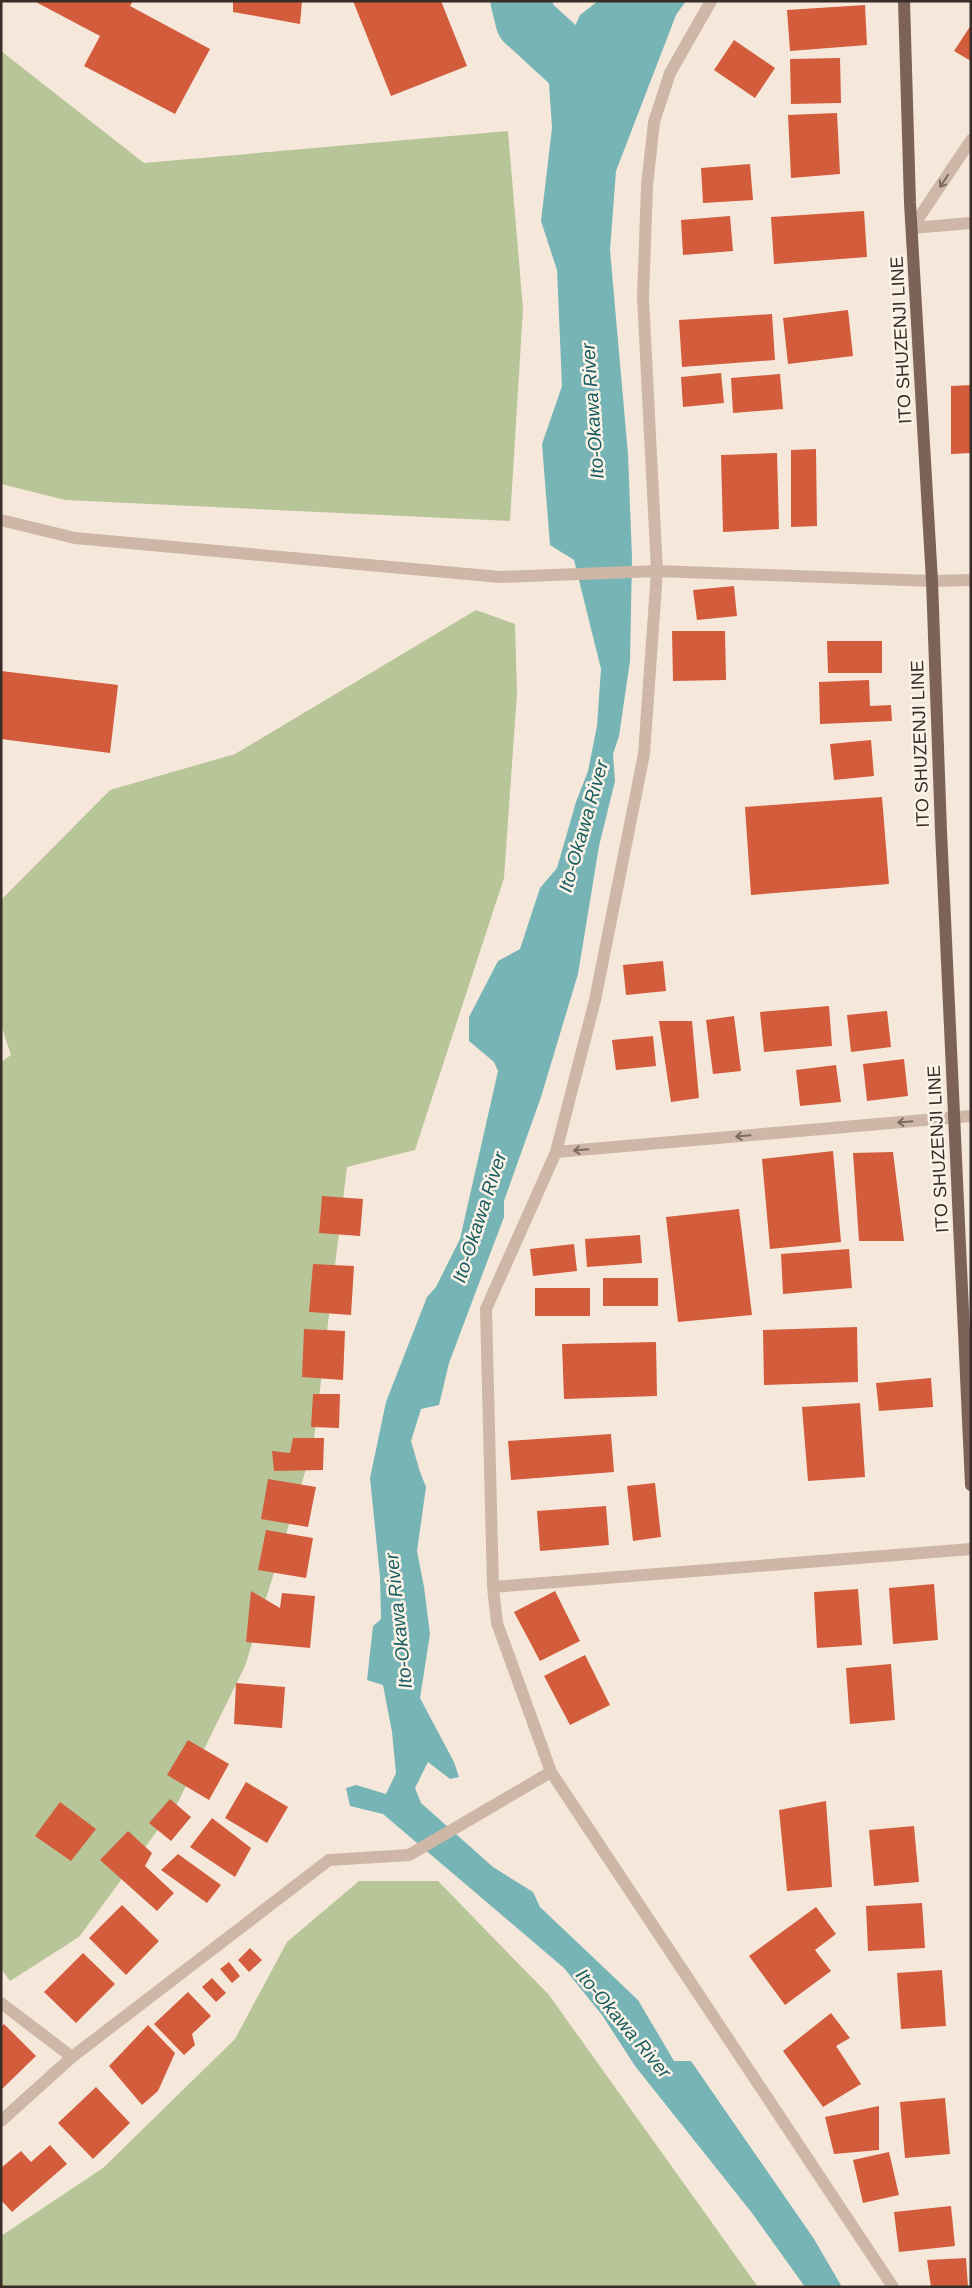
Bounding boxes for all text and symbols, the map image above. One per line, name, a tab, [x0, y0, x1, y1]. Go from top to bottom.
one-way arrow	[939, 174, 949, 188]
street label: ITO SHUZENJI LINE	[887, 256, 915, 424]
water label: Ito-Okawa River	[577, 342, 608, 480]
street label: ITO SHUZENJI LINE	[907, 660, 933, 828]
water label: Ito-Okawa River	[555, 757, 613, 894]
street label: ITO SHUZENJI LINE	[924, 1065, 952, 1233]
one-way arrow	[897, 1117, 913, 1127]
one-way arrow	[735, 1131, 751, 1140]
one-way arrow	[573, 1145, 589, 1154]
water label: Ito-Okawa River	[448, 1149, 511, 1285]
water label: Ito-Okawa River	[381, 1551, 416, 1690]
water label: Ito-Okawa River	[572, 1964, 676, 2083]

